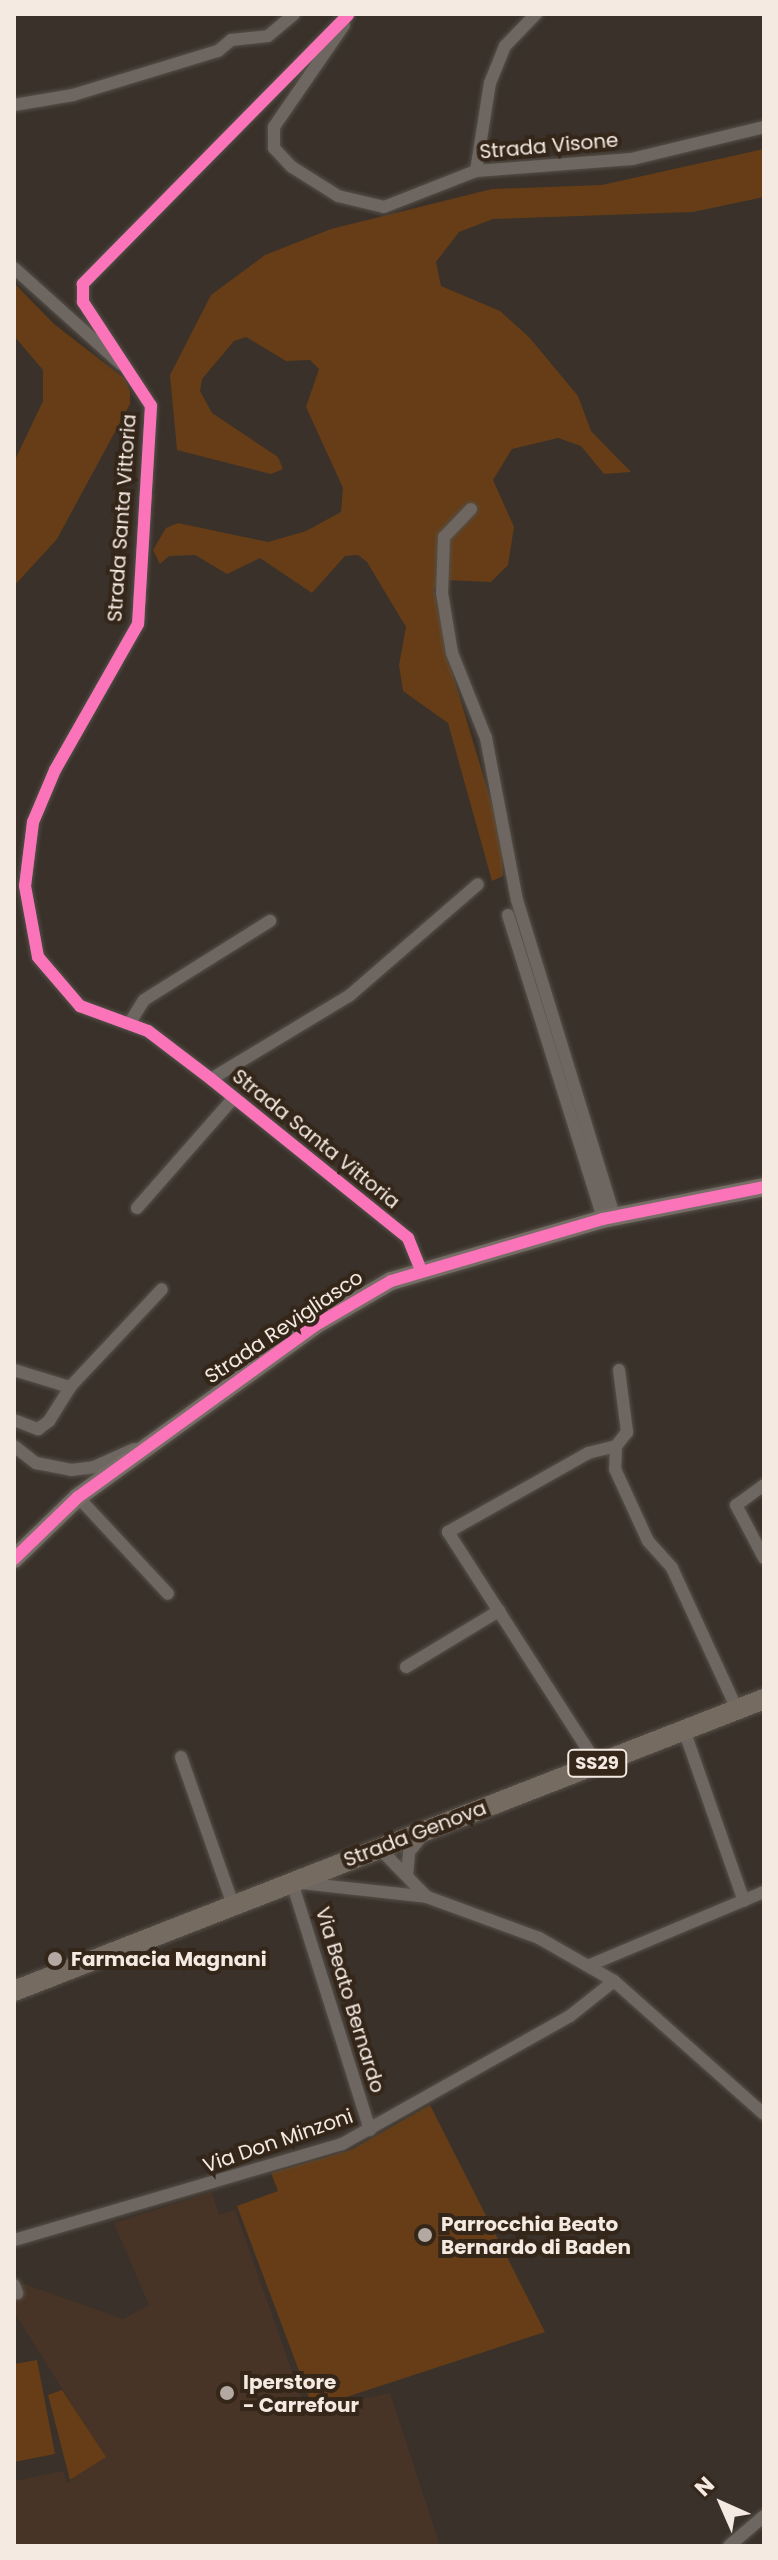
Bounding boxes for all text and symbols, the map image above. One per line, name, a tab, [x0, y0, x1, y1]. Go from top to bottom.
street label: Strada Visone	[479, 128, 619, 164]
street label: Strada Santa Vittoria	[103, 413, 141, 623]
street label: Strada Santa Vittoria	[228, 1064, 404, 1214]
street label: Strada Revigliasco	[200, 1265, 368, 1389]
road number: SS29	[567, 1749, 627, 1777]
street label: Strada Genova	[340, 1796, 490, 1872]
street label: Via Beato Bernardo	[310, 1904, 390, 2096]
place label: Farmacia Magnani	[71, 1947, 267, 1971]
marker: Farmacia Magnani	[46, 1950, 64, 1968]
street label: Via Don Minzoni	[200, 2104, 356, 2178]
place label: Parrocchia Beato Bernardo di Baden	[441, 2212, 631, 2259]
marker: Parrocchia Beato Bernardo di Baden	[416, 2226, 434, 2244]
place label: Iperstore - Carrefour	[243, 2370, 359, 2417]
marker: Iperstore - Carrefour	[218, 2384, 236, 2402]
north arrow	[682, 2464, 762, 2544]
text: N	[688, 2470, 721, 2503]

